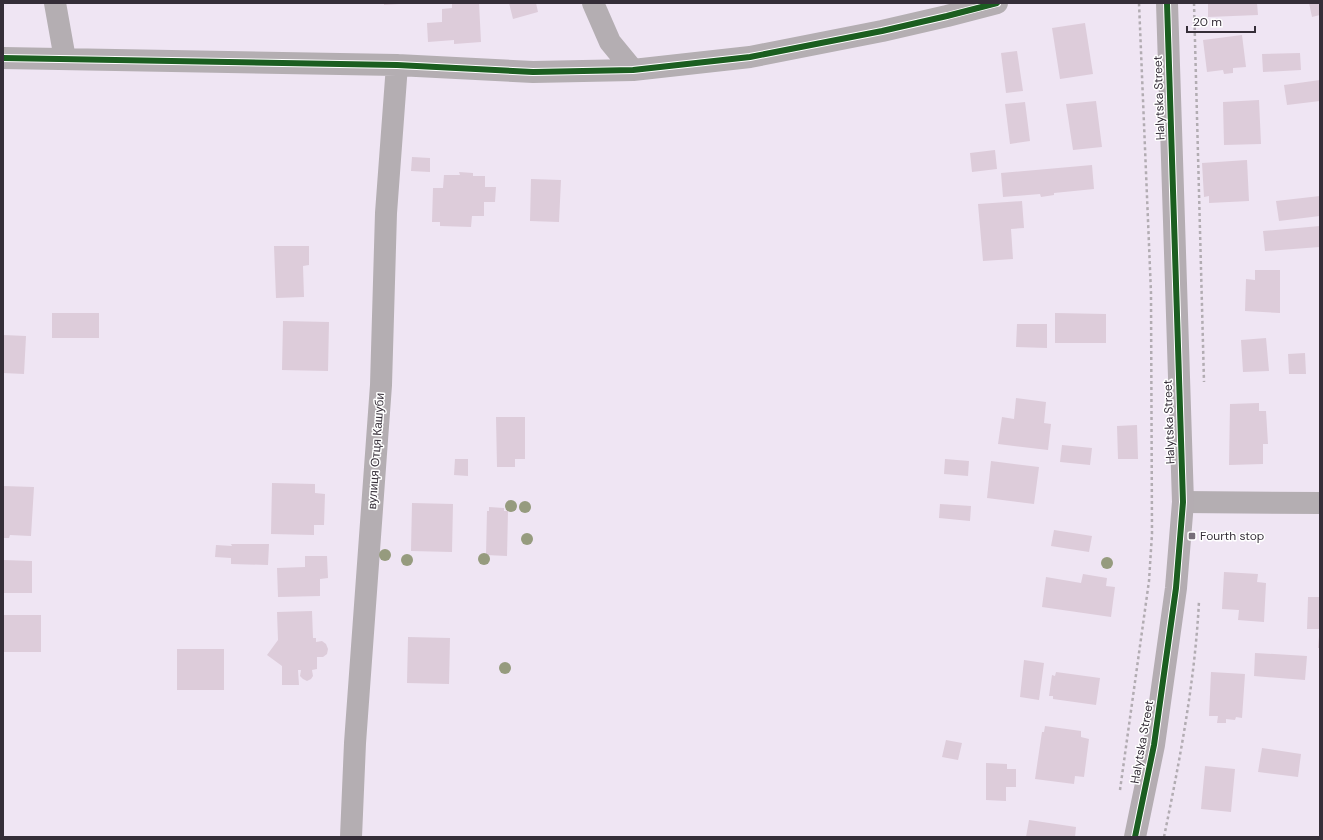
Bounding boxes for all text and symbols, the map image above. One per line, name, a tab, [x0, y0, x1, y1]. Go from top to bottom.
scale bar	[1187, 8, 1255, 34]
text: 20 m	[1193, 14, 1222, 30]
street label: Halytska Street	[1150, 55, 1168, 141]
street label: Halytska Street	[1160, 379, 1178, 465]
street label: вулиця Отця Кашуби	[364, 392, 388, 510]
place label: Fourth stop	[1200, 528, 1264, 544]
marker: Fourth stop	[1187, 531, 1197, 541]
street label: Halytska Street	[1127, 699, 1157, 785]

